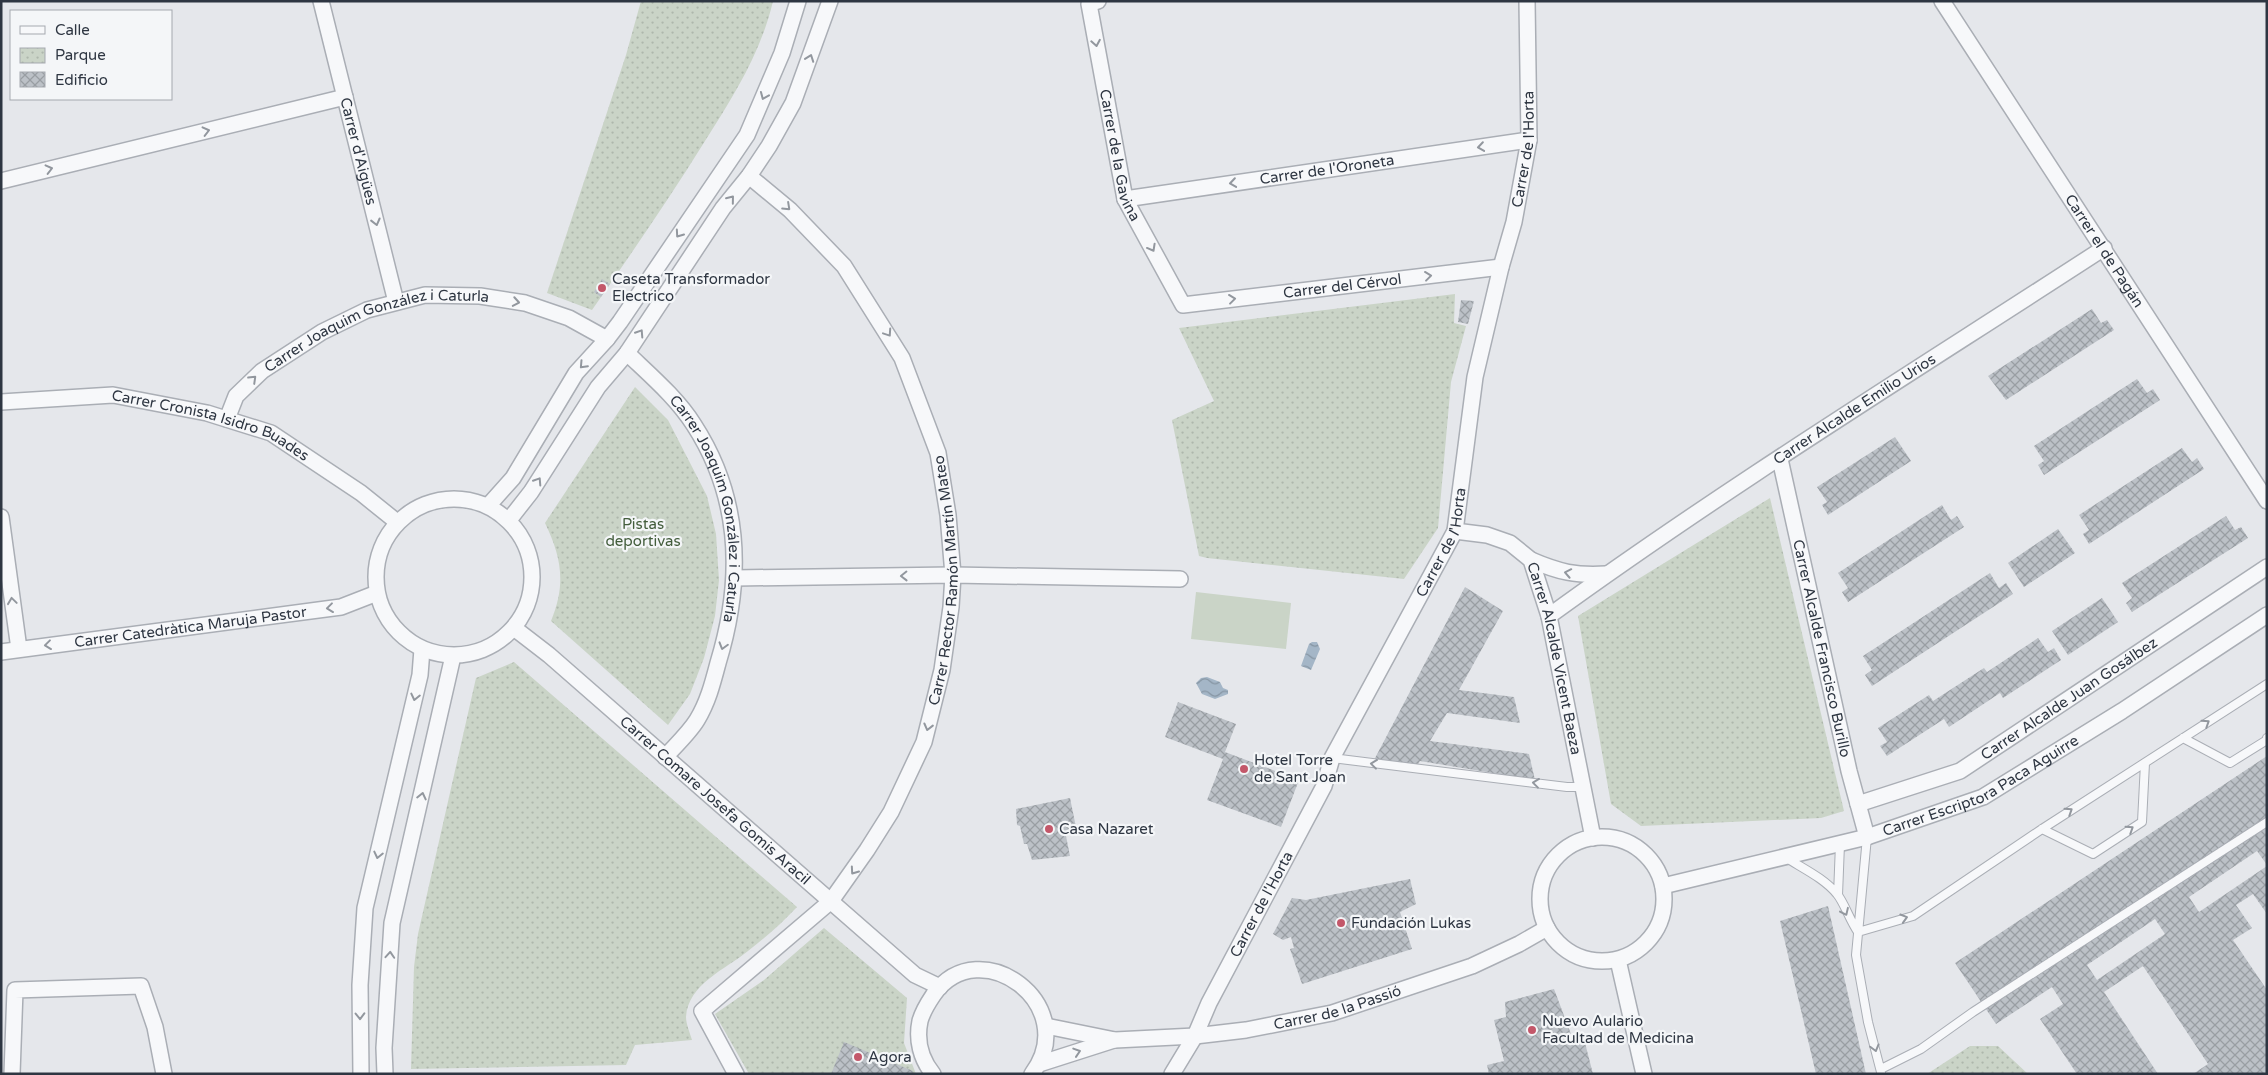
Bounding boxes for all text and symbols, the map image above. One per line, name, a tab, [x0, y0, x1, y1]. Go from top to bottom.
legend	[10, 10, 172, 100]
text: Calle	[55, 21, 90, 39]
one-way arrow	[1091, 38, 1101, 47]
text: Parque	[55, 46, 106, 64]
one-way arrow	[804, 54, 814, 63]
text: Edificio	[55, 71, 108, 89]
street label: Carrer de la Gavina	[1096, 88, 1144, 224]
one-way arrow	[759, 91, 770, 100]
street label: Carrer de l'Horta	[1508, 91, 1538, 209]
street label: Carrer d'Aigües	[336, 96, 381, 207]
one-way arrow	[202, 126, 211, 137]
one-way arrow	[1476, 141, 1484, 152]
street label: Carrer de l'Oroneta	[1258, 151, 1395, 188]
one-way arrow	[44, 164, 53, 175]
one-way arrow	[1229, 178, 1238, 188]
street label: Carrer el de Pagán	[2061, 191, 2148, 311]
one-way arrow	[725, 195, 734, 204]
one-way arrow	[781, 201, 790, 210]
one-way arrow	[370, 217, 381, 226]
one-way arrow	[676, 228, 685, 238]
one-way arrow	[1146, 243, 1156, 252]
place label: Caseta Transformador Electrico	[612, 270, 770, 305]
street label: Carrer del Cérvol	[1282, 270, 1402, 302]
one-way arrow	[1423, 271, 1432, 281]
marker: Caseta Transformador Electrico	[596, 282, 608, 294]
street label: Carrer Joaquim González i Caturla	[261, 286, 491, 376]
one-way arrow	[1228, 294, 1236, 305]
one-way arrow	[511, 296, 520, 306]
one-way arrow	[882, 327, 891, 337]
one-way arrow	[634, 330, 643, 339]
street label: Carrer Alcalde Emilio Urios	[1770, 350, 1939, 468]
one-way arrow	[580, 359, 589, 368]
one-way arrow	[247, 376, 256, 385]
street label: Carrer Cronista Isidro Buades	[110, 386, 312, 465]
street label: Carrer Joaquim González i Caturla	[666, 391, 743, 624]
street label: Carrer Rector Ramón Martín Mateo	[924, 454, 962, 707]
one-way arrow	[532, 478, 541, 487]
street label: Carrer de l'Horta	[1412, 487, 1470, 600]
park label: Pistas deportivas	[605, 515, 681, 550]
street label: Carrer Alcalde Francisco Burillo	[1789, 538, 1855, 759]
street label: Carrer Alcalde Vicent Baeza	[1523, 560, 1585, 756]
one-way arrow	[1563, 569, 1572, 579]
one-way arrow	[900, 571, 908, 581]
one-way arrow	[7, 597, 18, 605]
one-way arrow	[326, 602, 334, 613]
street label: Carrer Catedràtica Maruja Pastor	[73, 603, 308, 651]
street label: Carrer Alcalde Juan Gosálbez	[1977, 634, 2161, 764]
one-way arrow	[44, 640, 52, 650]
one-way arrow	[719, 642, 729, 650]
one-way arrow	[410, 692, 421, 701]
street label: Carrer Comare Josefa Gomis Aracil	[616, 712, 814, 889]
one-way arrow	[2200, 720, 2210, 729]
one-way arrow	[923, 722, 933, 730]
street label: Carrer Escriptora Paca Aguirre	[1880, 731, 2082, 840]
place label: Hotel Torre de Sant Joan	[1254, 751, 1346, 786]
one-way arrow	[1370, 759, 1378, 770]
marker: Hotel Torre de Sant Joan	[1238, 763, 1250, 775]
one-way arrow	[1531, 778, 1539, 789]
one-way arrow	[416, 792, 427, 801]
one-way arrow	[2064, 808, 2073, 817]
place label: Casa Nazaret	[1059, 820, 1154, 838]
marker: Casa Nazaret	[1043, 823, 1055, 835]
one-way arrow	[2125, 826, 2134, 836]
street label: Carrer de l'Horta	[1226, 848, 1297, 960]
one-way arrow	[373, 851, 384, 860]
one-way arrow	[851, 865, 860, 875]
one-way arrow	[1839, 907, 1850, 916]
place label: Fundación Lukas	[1351, 914, 1471, 932]
one-way arrow	[1900, 914, 1908, 924]
marker: Fundación Lukas	[1335, 917, 1347, 929]
one-way arrow	[384, 951, 395, 959]
street label: Carrer de la Passió	[1272, 981, 1403, 1033]
one-way arrow	[355, 1012, 365, 1020]
place label: Nuevo Aulario Facultad de Medicina	[1542, 1012, 1694, 1047]
marker: Nuevo Aulario Facultad de Medicina	[1526, 1024, 1538, 1036]
one-way arrow	[1869, 1043, 1880, 1052]
place label: Agora	[868, 1048, 912, 1066]
one-way arrow	[1073, 1048, 1081, 1058]
marker: Agora	[852, 1051, 864, 1063]

